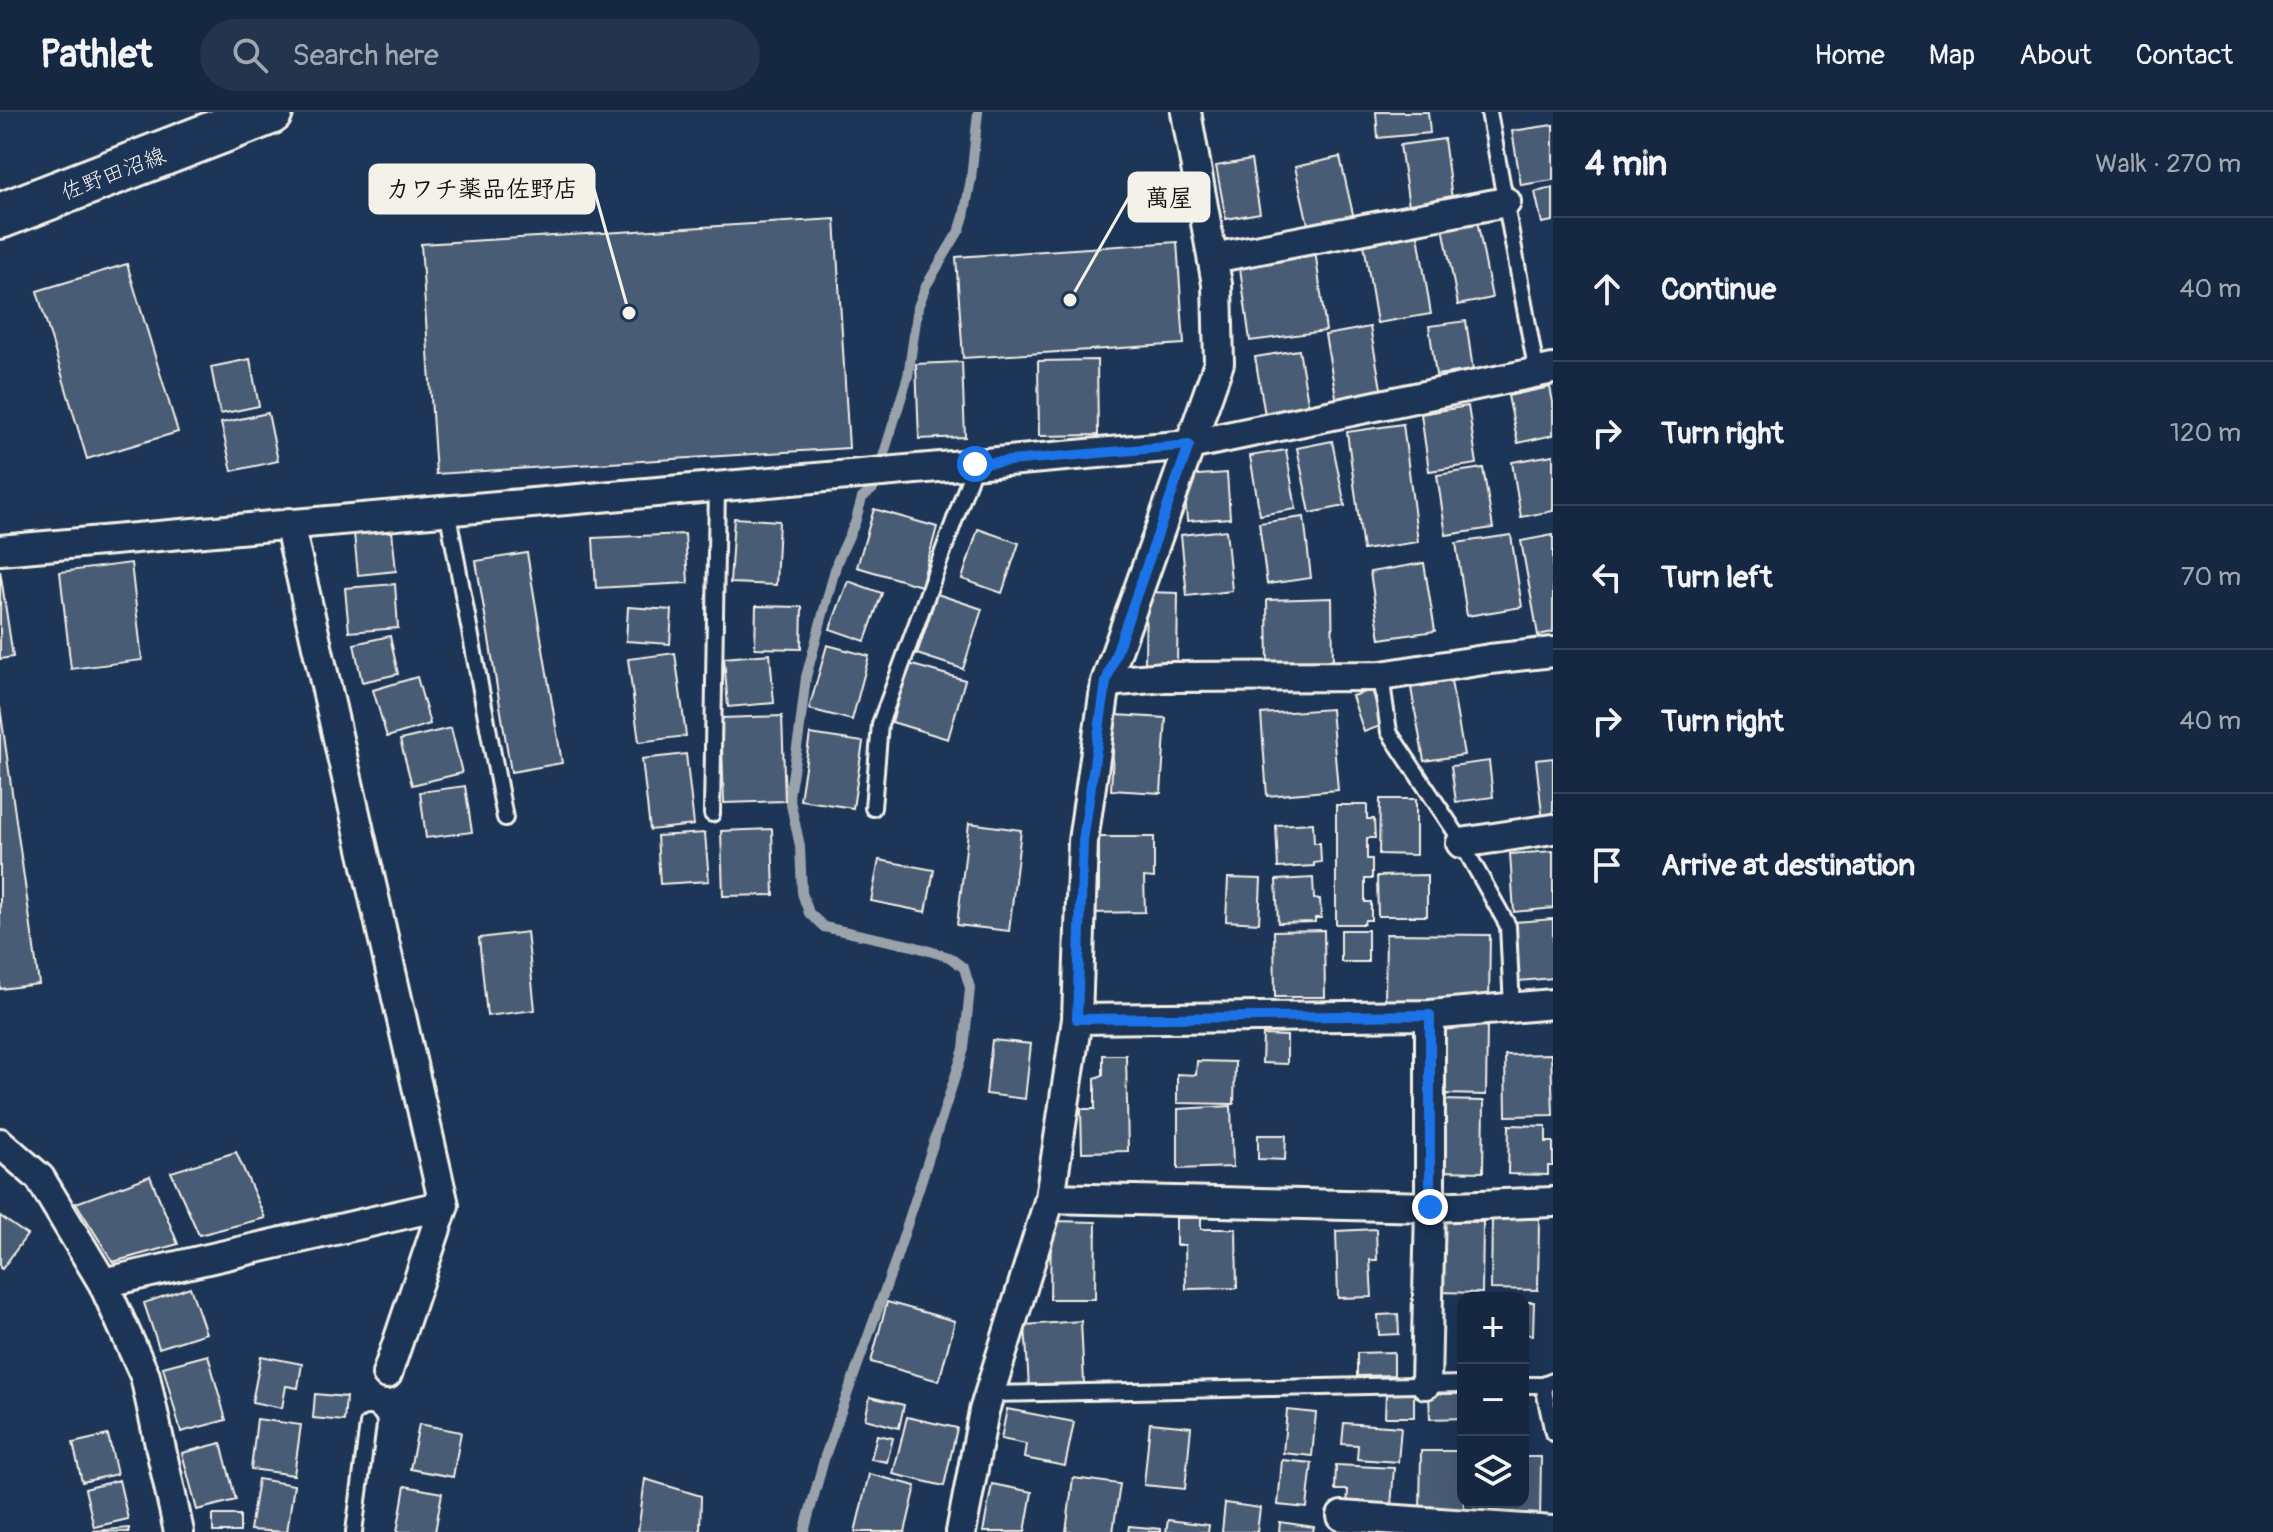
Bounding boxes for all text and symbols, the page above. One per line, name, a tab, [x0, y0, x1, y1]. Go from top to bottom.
search box	[200, 19, 760, 91]
text: Pathlet	[40, 31, 152, 79]
icon: search	[228, 33, 272, 77]
text: Search here	[292, 37, 439, 74]
text: Home	[1814, 38, 1885, 73]
text: Map	[1929, 38, 1975, 73]
text: About	[2019, 38, 2092, 73]
text: Contact	[2136, 38, 2233, 73]
street label: 佐野田沼線	[57, 141, 170, 207]
text: 4 min	[1585, 143, 1667, 186]
text: Walk · 270 m	[2095, 148, 2241, 180]
callout: カワチ薬品佐野店	[370, 165, 594, 213]
callout: 萬屋	[1129, 173, 1209, 221]
text: カワチ薬品佐野店	[386, 175, 578, 204]
text: 萬屋	[1145, 184, 1193, 213]
icon: ahead	[1585, 267, 1629, 311]
text: Continue	[1661, 271, 1776, 308]
text: 40 m	[2179, 273, 2241, 305]
icon: right	[1585, 411, 1629, 455]
text: Turn right	[1661, 415, 1784, 452]
text: 120 m	[2170, 417, 2241, 449]
route start	[957, 446, 993, 482]
icon: left	[1585, 555, 1629, 599]
text: Turn left	[1661, 559, 1772, 596]
text: 70 m	[2181, 561, 2241, 593]
icon: right	[1585, 699, 1629, 743]
text: Turn right	[1661, 703, 1784, 740]
text: 40 m	[2179, 705, 2241, 737]
icon: arrive	[1585, 843, 1629, 887]
text: Arrive at destination	[1661, 847, 1915, 884]
route end	[1412, 1189, 1448, 1225]
map controls	[1457, 1292, 1529, 1508]
button: +	[1457, 1292, 1529, 1364]
button: −	[1457, 1364, 1529, 1436]
button: layers	[1457, 1436, 1529, 1508]

